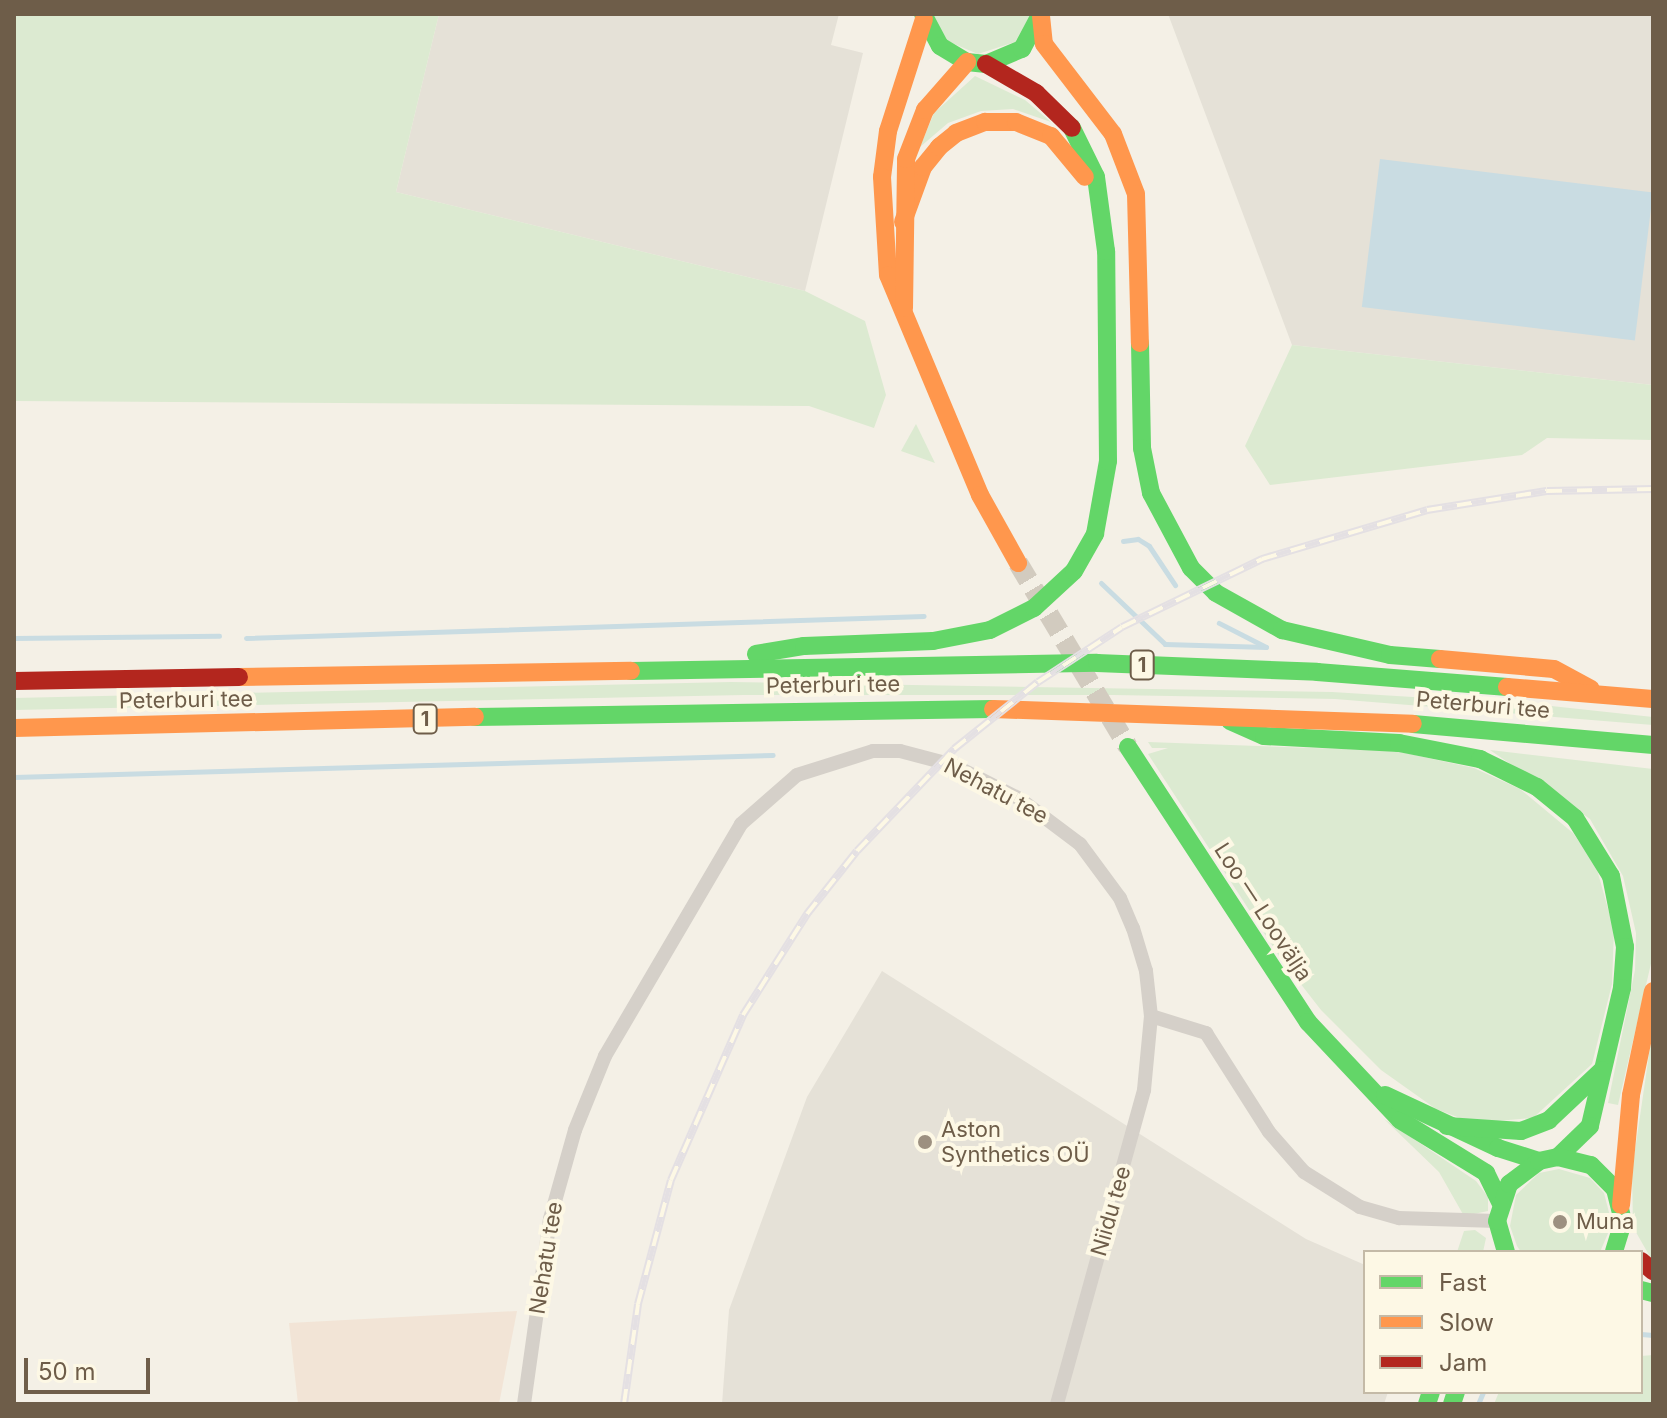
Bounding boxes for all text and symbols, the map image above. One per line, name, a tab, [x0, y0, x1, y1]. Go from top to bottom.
road number: 1	[1128, 649, 1156, 681]
street label: Peterburi tee	[766, 671, 900, 699]
street label: Peterburi tee	[119, 686, 253, 714]
street label: Peterburi tee	[1415, 686, 1551, 724]
road number: 1	[411, 703, 439, 735]
street label: Nehatu tee	[940, 753, 1052, 829]
street label: Loo — Loovälja	[1209, 838, 1317, 986]
place label: Aston Synthetics OÜ	[941, 1116, 1090, 1168]
marker: Aston Synthetics OÜ	[916, 1133, 934, 1151]
street label: Niidu tee	[1086, 1163, 1136, 1259]
street label: Nehatu tee	[524, 1200, 568, 1316]
place label: Muna	[1576, 1209, 1634, 1235]
marker: Muna	[1551, 1213, 1569, 1231]
legend	[1363, 1250, 1643, 1394]
text: Fast	[1439, 1268, 1487, 1297]
text: Slow	[1439, 1308, 1494, 1337]
scale bar	[28, 1342, 154, 1392]
text: Jam	[1439, 1348, 1487, 1377]
text: 50 m	[38, 1357, 96, 1386]

